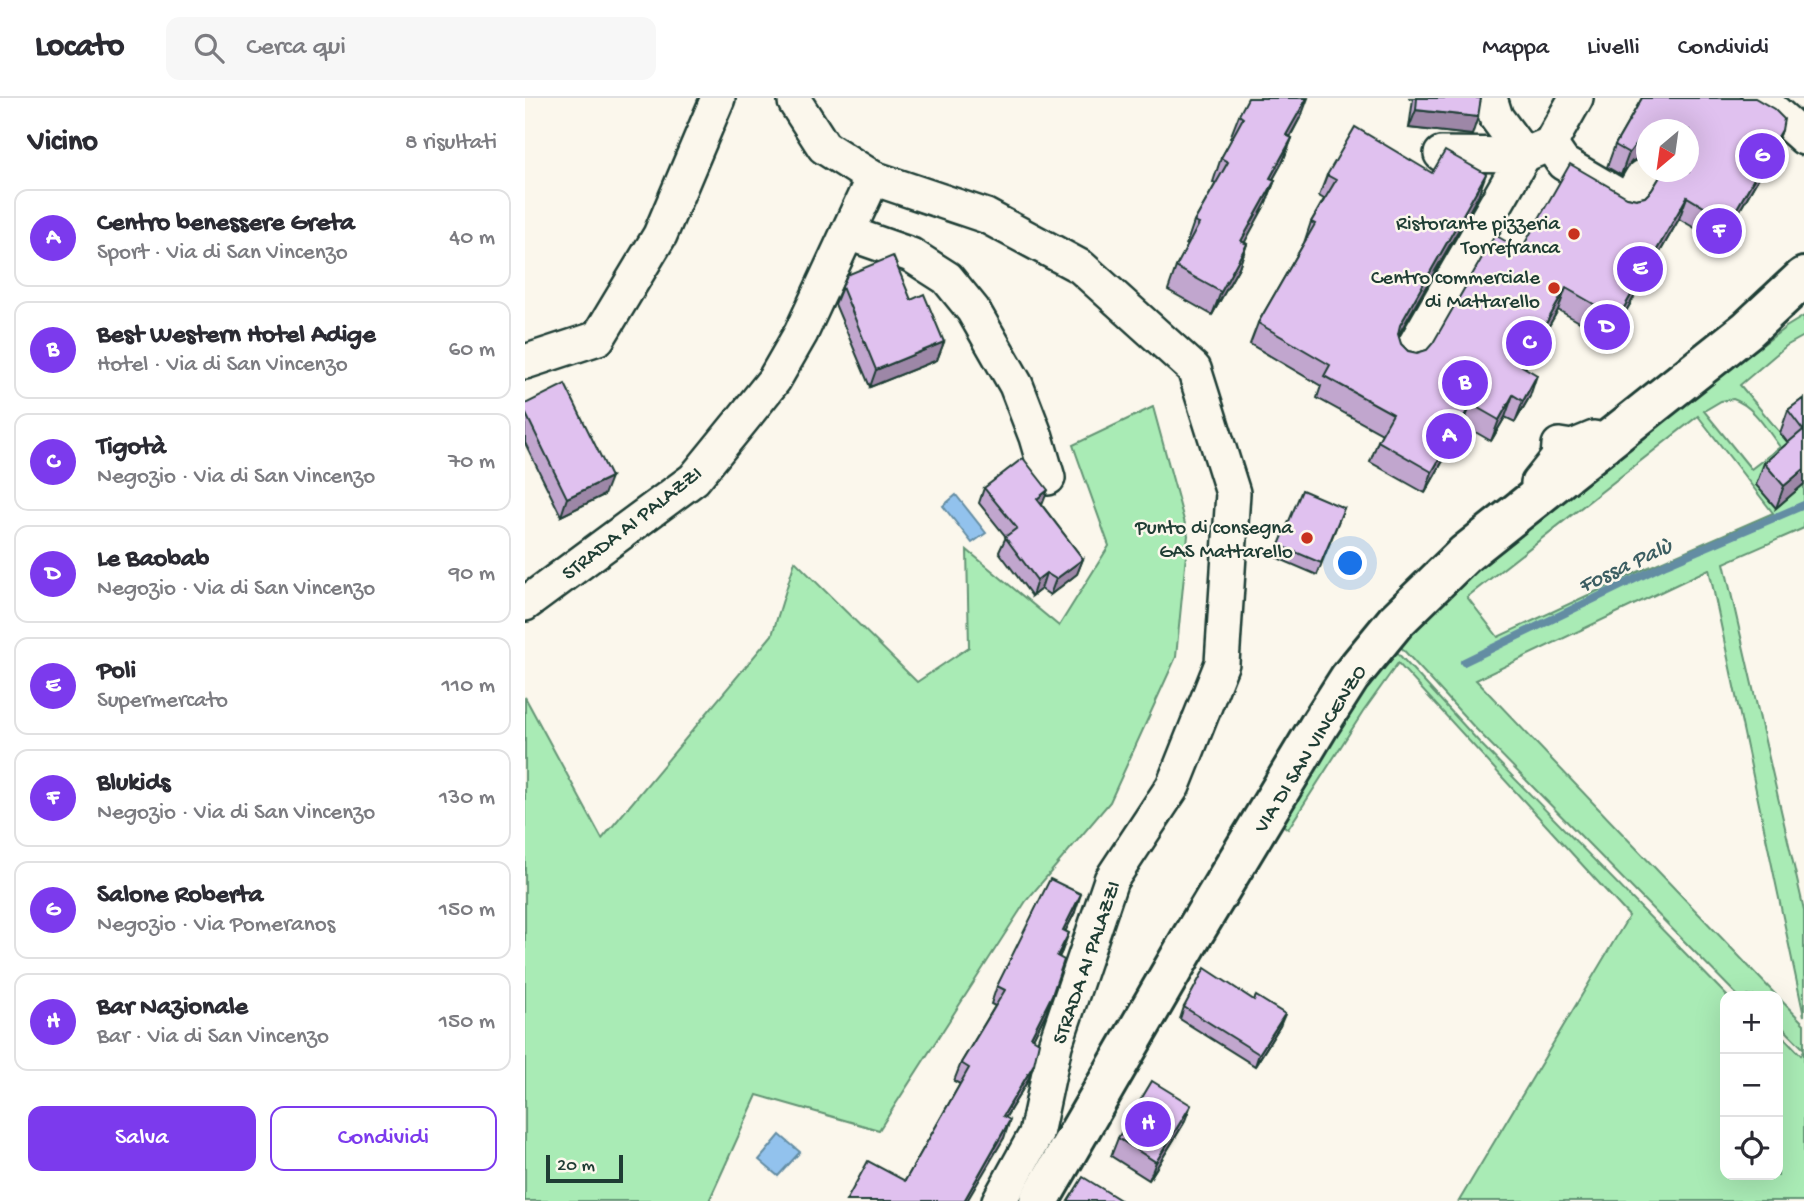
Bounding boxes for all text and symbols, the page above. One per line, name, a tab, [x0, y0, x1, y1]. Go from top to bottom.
search box	[166, 17, 656, 80]
text: Locato	[35, 29, 124, 67]
icon: search	[190, 29, 228, 67]
text: Cerca qui	[246, 33, 346, 64]
text: Mappa	[1482, 34, 1549, 63]
text: Livelli	[1587, 34, 1640, 63]
text: Condividi	[1678, 34, 1769, 63]
north arrow	[1636, 119, 1699, 182]
text: Vicino	[28, 126, 98, 161]
text: 8 risultati	[405, 130, 497, 157]
pin: G	[1739, 130, 1785, 182]
pin: F	[1696, 205, 1742, 257]
text: Centro benessere Greta	[97, 209, 355, 240]
place label: Ristorante pizzeria Torrefranca	[1396, 213, 1561, 262]
text: A	[46, 225, 60, 252]
text: 40 m	[449, 225, 495, 252]
marker: Ristorante pizzeria Torrefranca	[1566, 226, 1582, 242]
text: Sport · Via di San Vincenzo	[97, 240, 348, 267]
pin: E	[1617, 243, 1663, 295]
place label: Centro commerciale di Mattarello	[1371, 267, 1541, 316]
marker: Centro commerciale di Mattarello	[1546, 280, 1562, 296]
pin: D	[1584, 301, 1630, 353]
pin: C	[1506, 317, 1552, 369]
text: Best Western Hotel Adige	[97, 321, 376, 352]
text: B	[47, 337, 59, 364]
text: 60 m	[449, 337, 495, 364]
text: Hotel · Via di San Vincenzo	[97, 352, 348, 379]
pin: B	[1442, 357, 1488, 409]
pin: A	[1426, 410, 1472, 462]
text: Tigotà	[97, 433, 166, 464]
text: C	[47, 449, 59, 476]
text: 70 m	[448, 449, 495, 476]
street label: STRADA AI PALAZZI	[558, 462, 708, 587]
text: Negozio · Via di San Vincenzo	[97, 464, 375, 491]
place label: Punto di consegna GAS Mattarello	[1134, 517, 1294, 566]
marker: Punto di consegna GAS Mattarello	[1299, 530, 1315, 546]
water label: Fossa Palù	[1574, 533, 1679, 601]
text: Le Baobab	[97, 545, 209, 576]
your location	[1333, 546, 1367, 580]
text: D	[46, 561, 61, 588]
text: 90 m	[449, 561, 495, 588]
text: Negozio · Via di San Vincenzo	[97, 576, 375, 603]
text: Poli	[97, 657, 136, 688]
street label: VIA DI SAN VINCENZO	[1250, 661, 1374, 839]
text: E	[46, 673, 60, 700]
text: 110 m	[442, 673, 495, 700]
text: Supermercato	[97, 688, 228, 715]
text: Blukids	[97, 769, 170, 800]
text: F	[47, 785, 59, 812]
text: 130 m	[439, 785, 495, 812]
text: Negozio · Via di San Vincenzo	[97, 800, 375, 827]
street label: STRADA AI PALAZZI	[1049, 878, 1128, 1048]
text: Salone Roberta	[97, 881, 263, 912]
text: G	[46, 897, 60, 924]
text: 150 m	[439, 897, 495, 924]
text: Negozio · Via Pomeranos	[97, 912, 335, 939]
map controls	[1720, 991, 1783, 1180]
button: +	[1720, 991, 1783, 1054]
text: Bar Nazionale	[97, 993, 248, 1024]
text: H	[46, 1009, 60, 1036]
text: 150 m	[439, 1009, 495, 1036]
text: Bar · Via di San Vincenzo	[97, 1024, 329, 1051]
button: −	[1720, 1054, 1783, 1117]
pin: H	[1125, 1098, 1171, 1150]
button: Salva	[28, 1106, 256, 1171]
button: Condividi	[270, 1106, 497, 1171]
button: locate	[1720, 1117, 1783, 1180]
scale bar	[546, 1152, 623, 1184]
text: 20 m	[557, 1155, 595, 1178]

